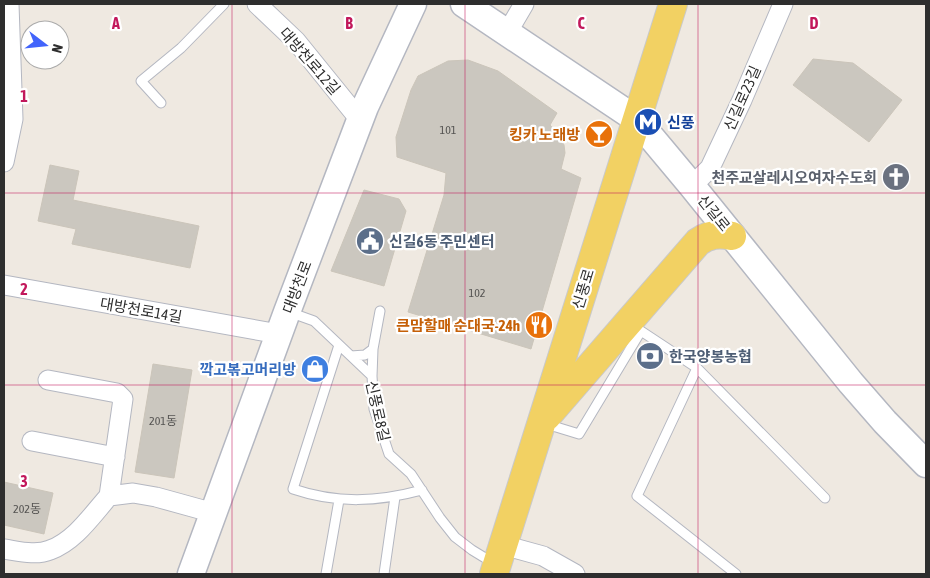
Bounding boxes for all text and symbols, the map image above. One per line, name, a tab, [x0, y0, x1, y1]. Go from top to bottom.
text: A	[111, 14, 120, 32]
text: B	[345, 14, 353, 32]
text: C	[577, 14, 585, 32]
text: D	[810, 14, 819, 32]
north arrow	[20, 20, 70, 70]
street label: 대방천로12길	[276, 24, 344, 98]
text: N	[49, 42, 66, 55]
street label: 신길로23길	[720, 63, 764, 133]
text: 1	[20, 87, 28, 105]
metro station icon: 신풍	[633, 107, 663, 137]
place label: 신풍	[667, 114, 695, 131]
bar icon: 킹카 노래방	[584, 119, 614, 149]
house number: 101	[440, 123, 457, 137]
place label: 킹카 노래방	[509, 126, 580, 143]
church icon: 천주교살레시오여자수도회	[881, 162, 911, 192]
place label: 천주교살레시오여자수도회	[711, 169, 877, 186]
street label: 신길로	[694, 192, 734, 234]
public building icon: 신길6동 주민센터	[355, 226, 385, 256]
place label: 신길6동 주민센터	[389, 233, 495, 250]
street label: 대방천로	[279, 258, 315, 316]
street label: 신풍로	[569, 267, 597, 311]
text: 2	[20, 280, 28, 298]
house number: 102	[469, 286, 485, 300]
street label: 대방천로14길	[99, 294, 183, 326]
restaurant icon: 큰맘할매 순대국-24h	[524, 310, 554, 340]
place label: 큰맘할매 순대국-24h	[396, 317, 520, 334]
bank icon: 한국양봉농협	[635, 341, 665, 371]
place label: 한국양봉농협	[669, 348, 752, 365]
shop icon: 깍고볶고머리방	[300, 354, 330, 384]
place label: 깍고볶고머리방	[199, 361, 296, 378]
street label: 신풍로8길	[363, 379, 393, 443]
house number: 201동	[149, 414, 177, 428]
text: 3	[20, 472, 28, 490]
house number: 202동	[13, 502, 41, 516]

